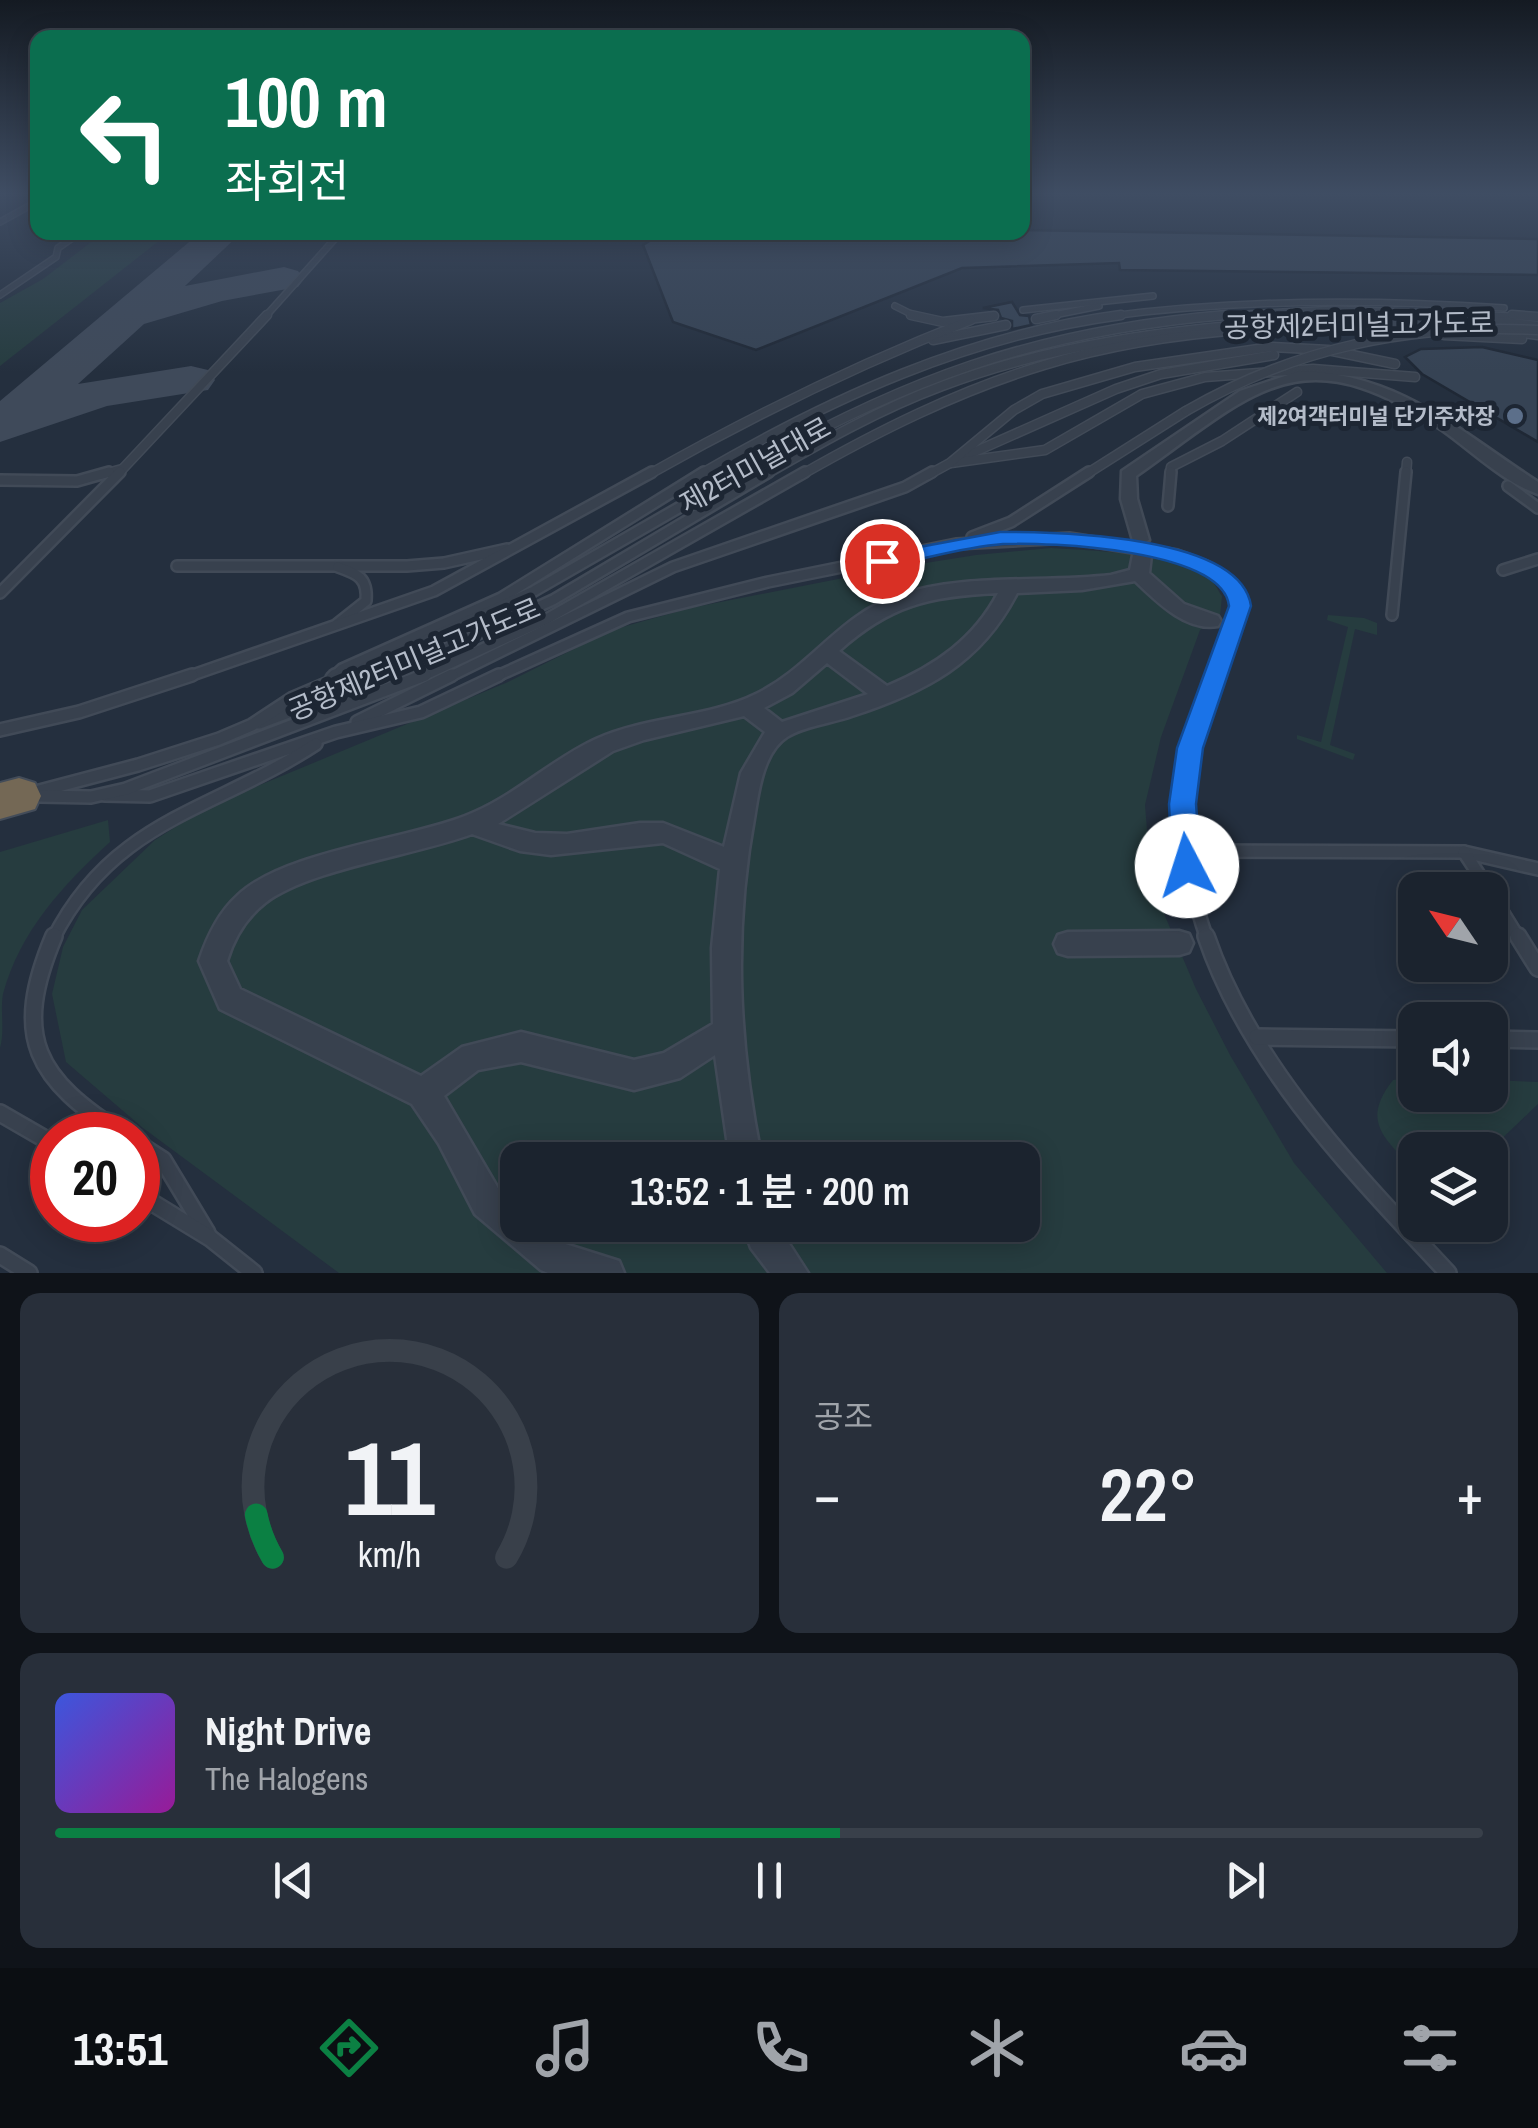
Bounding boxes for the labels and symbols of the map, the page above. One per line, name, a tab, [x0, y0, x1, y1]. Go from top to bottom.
street label: 공항제2터미널고가도로	[1224, 304, 1494, 346]
place label: 제2여객터미널 단기주차장	[1257, 401, 1495, 431]
marker: 제2여객터미널 단기주차장	[1504, 405, 1526, 427]
street label: 제2터미널대로	[673, 408, 837, 522]
pin	[840, 519, 925, 604]
street label: 공항제2터미널고가도로	[282, 589, 546, 729]
position arrow	[1135, 814, 1239, 918]
north arrow	[1398, 872, 1508, 982]
speed limit sign: 20	[30, 1112, 160, 1242]

